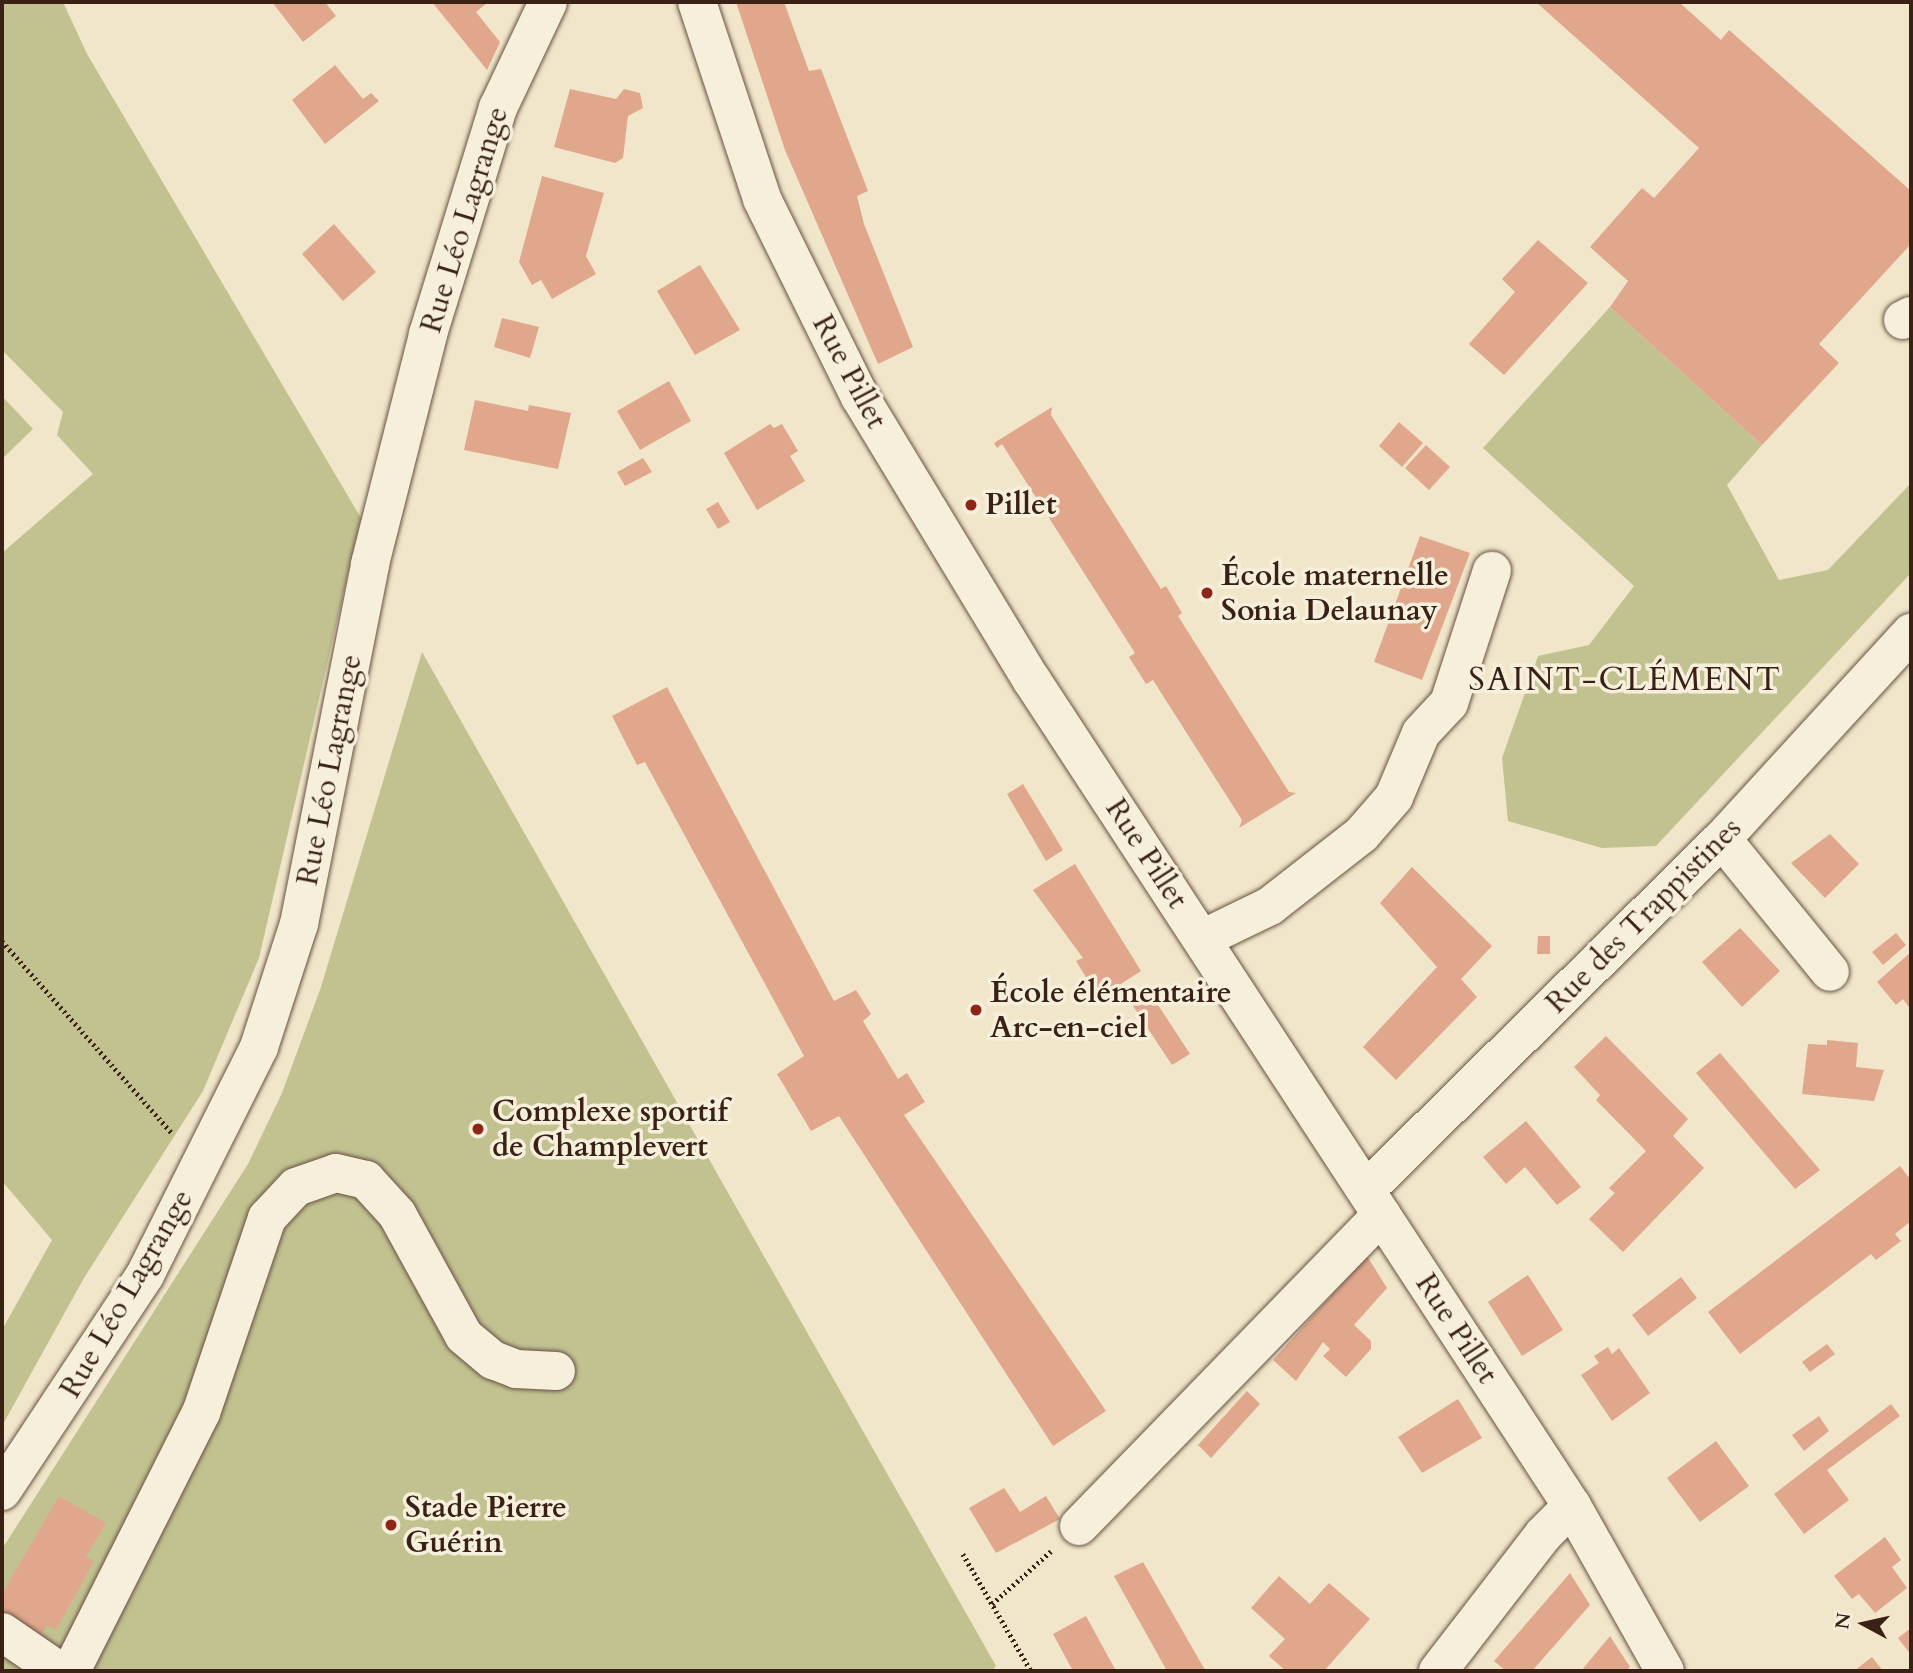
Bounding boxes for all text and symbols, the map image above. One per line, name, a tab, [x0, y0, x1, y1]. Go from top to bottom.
street label: Rue Léo Lagrange	[414, 103, 516, 337]
street label: Rue Pillet	[804, 309, 894, 435]
place label: Pillet	[985, 487, 1057, 523]
marker: Pillet	[963, 497, 979, 513]
place label: École maternelle Sonia Delaunay	[1221, 558, 1449, 628]
marker: École maternelle Sonia Delaunay	[1199, 585, 1215, 601]
street label: Rue Léo Lagrange	[290, 652, 370, 888]
district label: SAINT-CLÉMENT	[1470, 660, 1780, 700]
street label: Rue Pillet	[1097, 792, 1195, 916]
street label: Rue des Trappistines	[1539, 811, 1749, 1021]
place label: École élémentaire Arc-en-ciel	[990, 975, 1232, 1046]
marker: École élémentaire Arc-en-ciel	[968, 1002, 984, 1018]
place label: Complexe sportif de Champlevert	[492, 1094, 728, 1164]
marker: Complexe sportif de Champlevert	[470, 1121, 486, 1137]
street label: Rue Léo Lagrange	[53, 1184, 201, 1404]
street label: Rue Pillet	[1407, 1267, 1505, 1391]
place label: Stade Pierre Guérin	[405, 1490, 567, 1560]
marker: Stade Pierre Guérin	[383, 1517, 399, 1533]
north arrow	[1829, 1589, 1899, 1659]
text: N	[1829, 1611, 1857, 1631]

